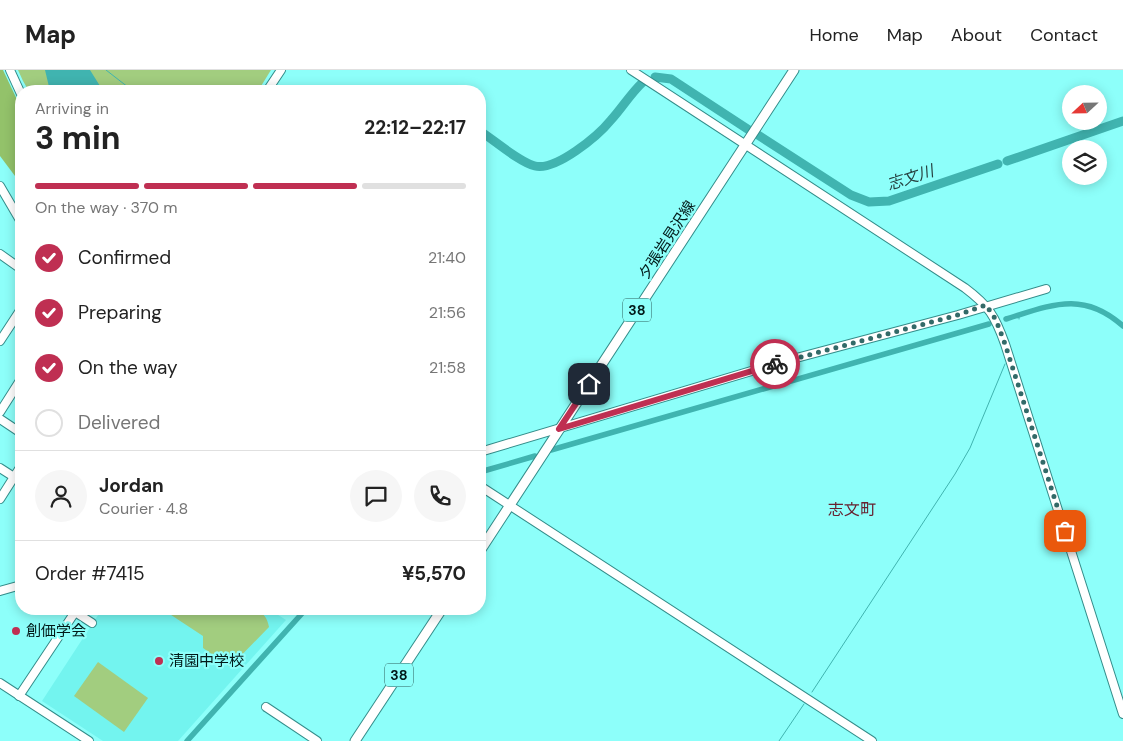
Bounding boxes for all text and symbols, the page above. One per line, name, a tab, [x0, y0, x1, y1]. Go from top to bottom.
text: Map	[25, 19, 76, 50]
text: Home	[809, 23, 859, 47]
text: Map	[887, 23, 923, 47]
text: About	[951, 23, 1002, 47]
text: Contact	[1030, 23, 1098, 47]
north arrow	[1062, 85, 1108, 130]
map controls	[1062, 85, 1107, 185]
text: Arriving in	[35, 98, 109, 119]
text: 22:12–22:17	[364, 115, 466, 140]
text: 3 min	[35, 117, 120, 159]
button: layers	[1062, 140, 1107, 185]
water label: 志文川	[884, 159, 938, 195]
text: On the way · 370 m	[35, 197, 178, 218]
street label: 夕張岩見沢線	[634, 197, 700, 283]
icon: check	[35, 244, 63, 272]
text: Confirmed	[78, 245, 171, 270]
text: 21:40	[428, 247, 466, 268]
road number: 38	[623, 298, 651, 322]
icon: check	[35, 299, 63, 327]
text: Preparing	[78, 300, 162, 325]
text: 21:56	[429, 302, 466, 323]
courier	[750, 339, 800, 389]
icon: bike	[761, 350, 789, 378]
icon: check	[35, 354, 63, 382]
text: On the way	[78, 355, 178, 380]
text: 21:58	[429, 357, 466, 378]
pin	[568, 363, 610, 405]
icon: home	[575, 370, 603, 398]
text: Delivered	[78, 410, 160, 435]
button: person	[35, 470, 87, 522]
button: chat	[350, 470, 402, 522]
button: phone	[414, 470, 466, 522]
text: Jordan	[99, 473, 164, 498]
text: Courier · 4.8	[99, 498, 188, 519]
district label: 志文町	[828, 499, 876, 520]
pin	[1044, 510, 1086, 552]
icon: bag	[1051, 517, 1079, 545]
text: Order #7415	[35, 561, 145, 586]
text: ¥5,570	[402, 561, 466, 586]
place label: 創価学会	[26, 621, 86, 641]
marker: 創価学会	[10, 625, 22, 637]
place label: 清園中学校	[169, 651, 244, 671]
marker: 清園中学校	[153, 655, 165, 667]
road number: 38	[385, 664, 413, 686]

